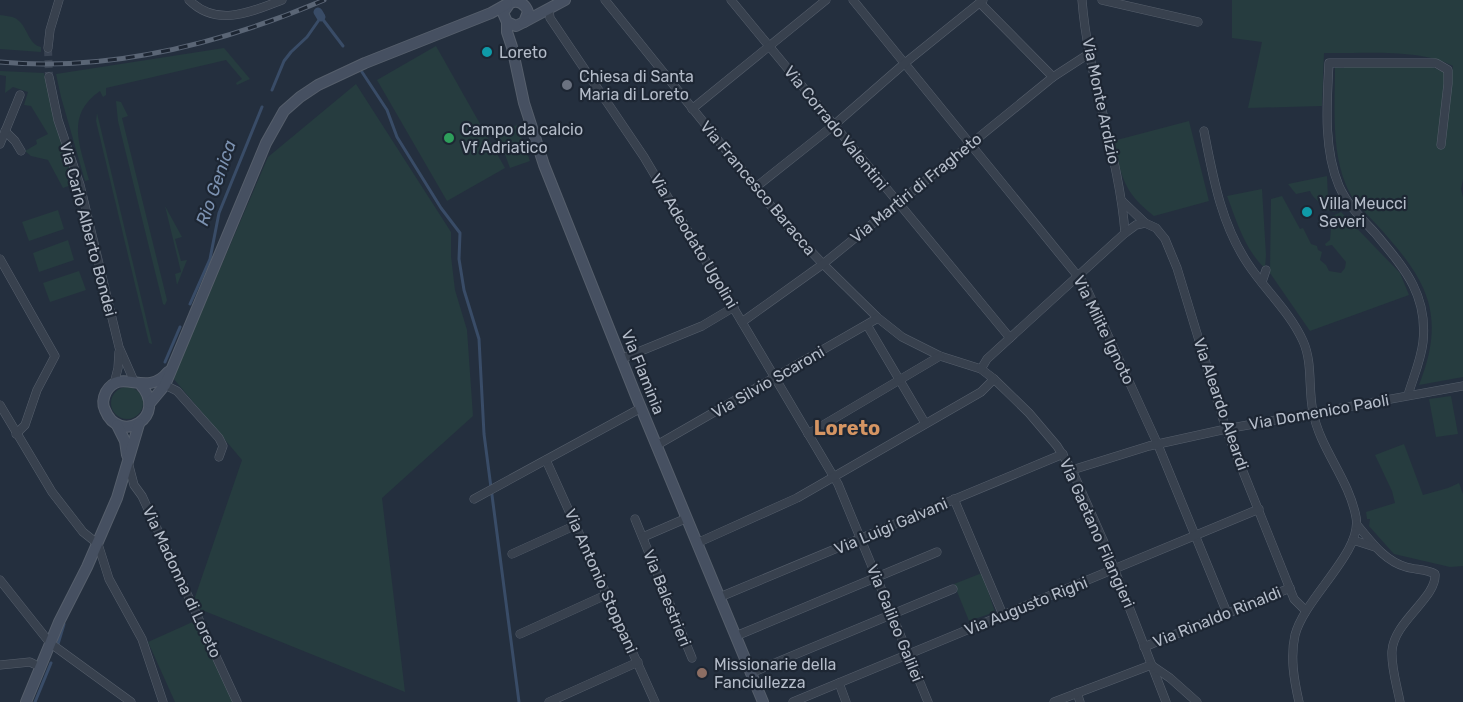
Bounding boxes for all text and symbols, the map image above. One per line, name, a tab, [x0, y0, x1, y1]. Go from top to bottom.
street label: Via Monte Ardizio	[1078, 36, 1124, 166]
place label: Loreto	[499, 43, 547, 62]
marker: Loreto	[480, 45, 494, 59]
street label: Via Corrado Valentini	[780, 62, 892, 194]
place label: Chiesa di Santa Maria di Loreto	[579, 67, 694, 104]
marker: Chiesa di Santa Maria di Loreto	[560, 78, 574, 92]
street label: Via Francesco Baracca	[696, 117, 820, 259]
place label: Campo da calcio Vf Adriatico	[461, 120, 583, 157]
street label: Via Martiri di Fragheto	[846, 129, 986, 247]
marker: Campo da calcio Vf Adriatico	[442, 131, 456, 145]
water label: Rio Genica	[191, 137, 241, 229]
street label: Via Carlo Alberto Bondei	[56, 140, 120, 318]
street label: Via Adeodato Ugolini	[646, 170, 742, 312]
place label: Villa Meucci Severi	[1319, 194, 1407, 231]
marker: Villa Meucci Severi	[1300, 205, 1314, 219]
street label: Via Milite Ignoto	[1069, 272, 1139, 388]
street label: Via Flaminia	[617, 327, 669, 417]
street label: Via Aleardo Aleardi	[1189, 335, 1253, 473]
street label: Via Silvio Scaroni	[708, 342, 828, 422]
street label: Via Domenico Paoli	[1248, 390, 1390, 434]
district label: Loreto	[814, 416, 880, 440]
street label: Via Gaetano Filangieri	[1055, 455, 1139, 611]
street label: Via Luigi Galvani	[831, 494, 951, 558]
street label: Via Madonna di Loreto	[139, 503, 225, 661]
street label: Via Antonio Stoppani	[561, 506, 641, 656]
street label: Via Balestrieri	[639, 547, 695, 649]
street label: Via Galileo Galilei	[863, 562, 927, 684]
street label: Via Augusto Righi	[962, 573, 1090, 639]
street label: Via Rinaldo Rinaldi	[1150, 583, 1284, 651]
place label: Missionarie della Fanciullezza	[714, 655, 836, 692]
marker: Missionarie della Fanciullezza	[695, 666, 709, 680]

